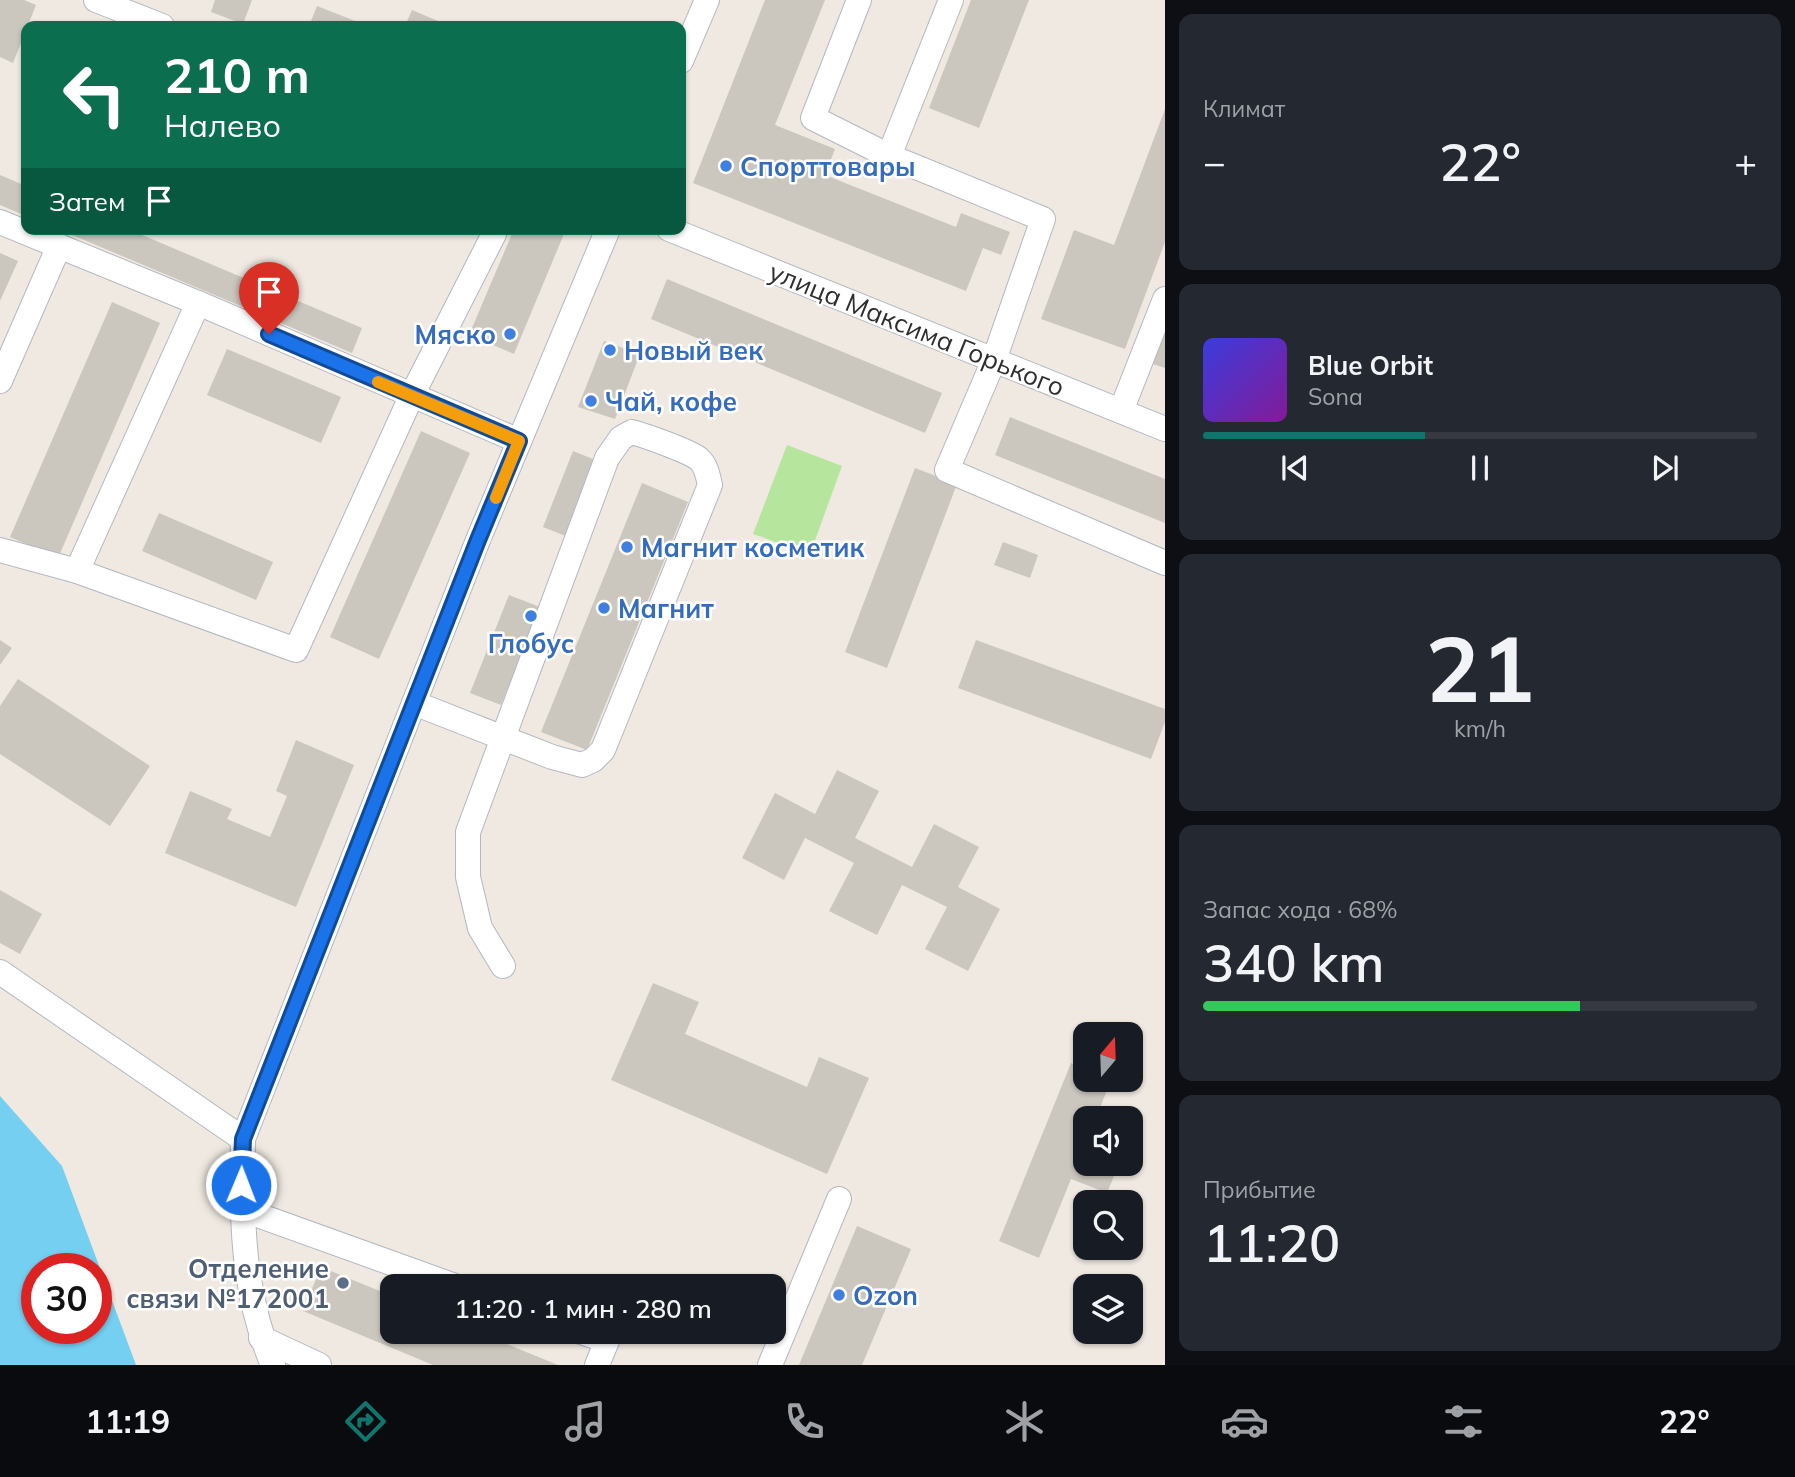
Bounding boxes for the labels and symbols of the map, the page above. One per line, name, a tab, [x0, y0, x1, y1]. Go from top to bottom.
place label: Спорттовары	[740, 150, 916, 183]
marker: Спорттовары	[718, 158, 734, 174]
street label: улица Максима Горького	[764, 255, 1070, 403]
pin	[239, 262, 299, 334]
place label: Мяско	[415, 318, 496, 351]
marker: Мяско	[502, 326, 518, 342]
place label: Новый век	[624, 334, 763, 367]
marker: Новый век	[602, 342, 618, 358]
place label: Чай, кофе	[605, 385, 737, 418]
marker: Чай, кофе	[583, 393, 599, 409]
place label: Магнит косметик	[641, 531, 864, 564]
marker: Магнит косметик	[619, 539, 635, 555]
place label: Магнит	[618, 592, 714, 625]
marker: Магнит	[596, 600, 612, 616]
marker: Глобус	[523, 608, 539, 624]
place label: Глобус	[488, 627, 574, 660]
north arrow	[1073, 1022, 1143, 1092]
position arrow	[204, 1148, 278, 1222]
place label: Отделение связи №172001	[126, 1252, 329, 1315]
speed limit sign: 30	[21, 1253, 112, 1344]
marker: Отделение связи №172001	[335, 1275, 351, 1291]
place label: Ozon	[853, 1279, 918, 1312]
marker: Ozon	[831, 1287, 847, 1303]

